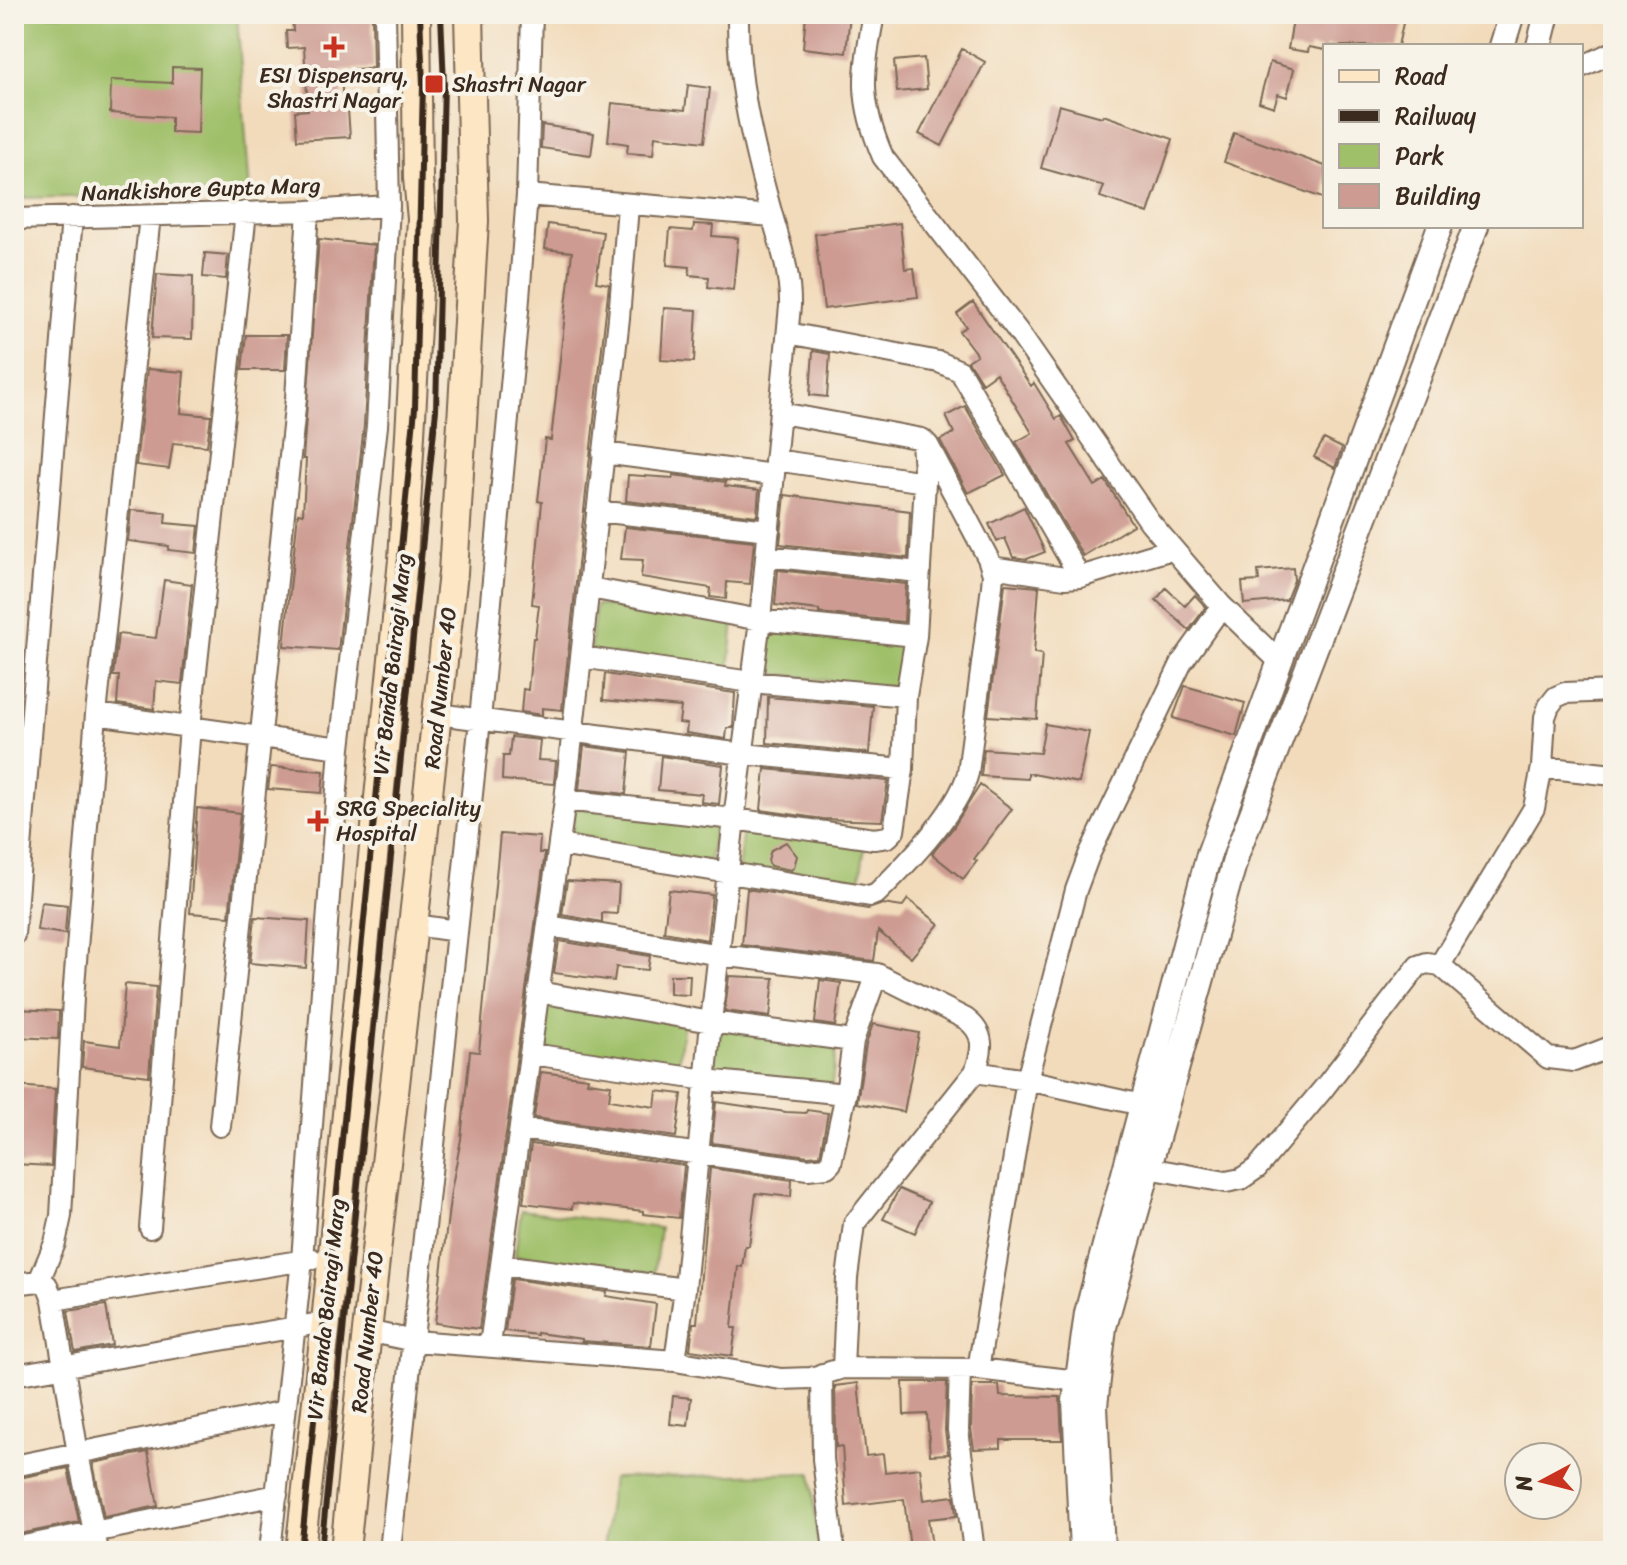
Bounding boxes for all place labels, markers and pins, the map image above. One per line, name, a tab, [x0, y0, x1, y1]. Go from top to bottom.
marker: ESI Dispensary, Shastri Nagar	[323, 36, 345, 58]
place label: ESI Dispensary, Shastri Nagar	[259, 56, 409, 120]
place label: Shastri Nagar	[452, 65, 587, 104]
marker: Shastri Nagar	[423, 73, 445, 95]
place label: SRG Speciality Hospital	[336, 789, 481, 853]
marker: SRG Speciality Hospital	[307, 810, 329, 832]

